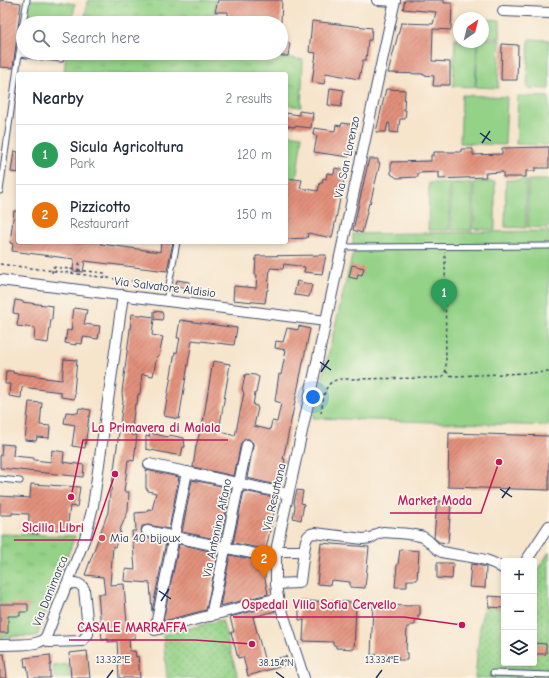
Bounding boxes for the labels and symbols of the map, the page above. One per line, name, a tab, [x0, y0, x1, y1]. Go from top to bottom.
north arrow	[453, 12, 489, 48]
street label: Via San Lorenzo	[331, 115, 363, 199]
street label: Via Salvatore Aldisio	[113, 274, 217, 300]
pin: 1	[431, 279, 457, 312]
your location	[303, 387, 323, 407]
callout: La Primavera di Malala	[83, 415, 228, 440]
text: La Primavera di Malala	[91, 420, 221, 435]
street label: Via Resuttana	[259, 462, 289, 532]
street label: Via Antonino Alfano	[200, 477, 234, 579]
callout: Market Moda	[390, 488, 481, 513]
text: Market Moda	[398, 493, 472, 508]
callout: Sicilia Libri	[14, 515, 92, 540]
text: Sicilia Libri	[22, 520, 84, 535]
place label: Mia 40 bijoux	[110, 531, 181, 545]
marker: Mia 40 bijoux	[97, 533, 107, 543]
pin: 2	[251, 545, 277, 578]
street label: Via Danimarca	[29, 554, 71, 628]
callout: Ospedali Villa Sofia Cervello	[233, 592, 404, 617]
text: Ospedali Villa Sofia Cervello	[241, 597, 397, 612]
callout: CASALE MARRAFFA	[69, 615, 195, 640]
text: CASALE MARRAFFA	[77, 620, 188, 635]
text: 13.332°E	[96, 654, 130, 666]
text: 13.334°E	[365, 654, 399, 666]
text: 38.154°N	[258, 657, 294, 669]

